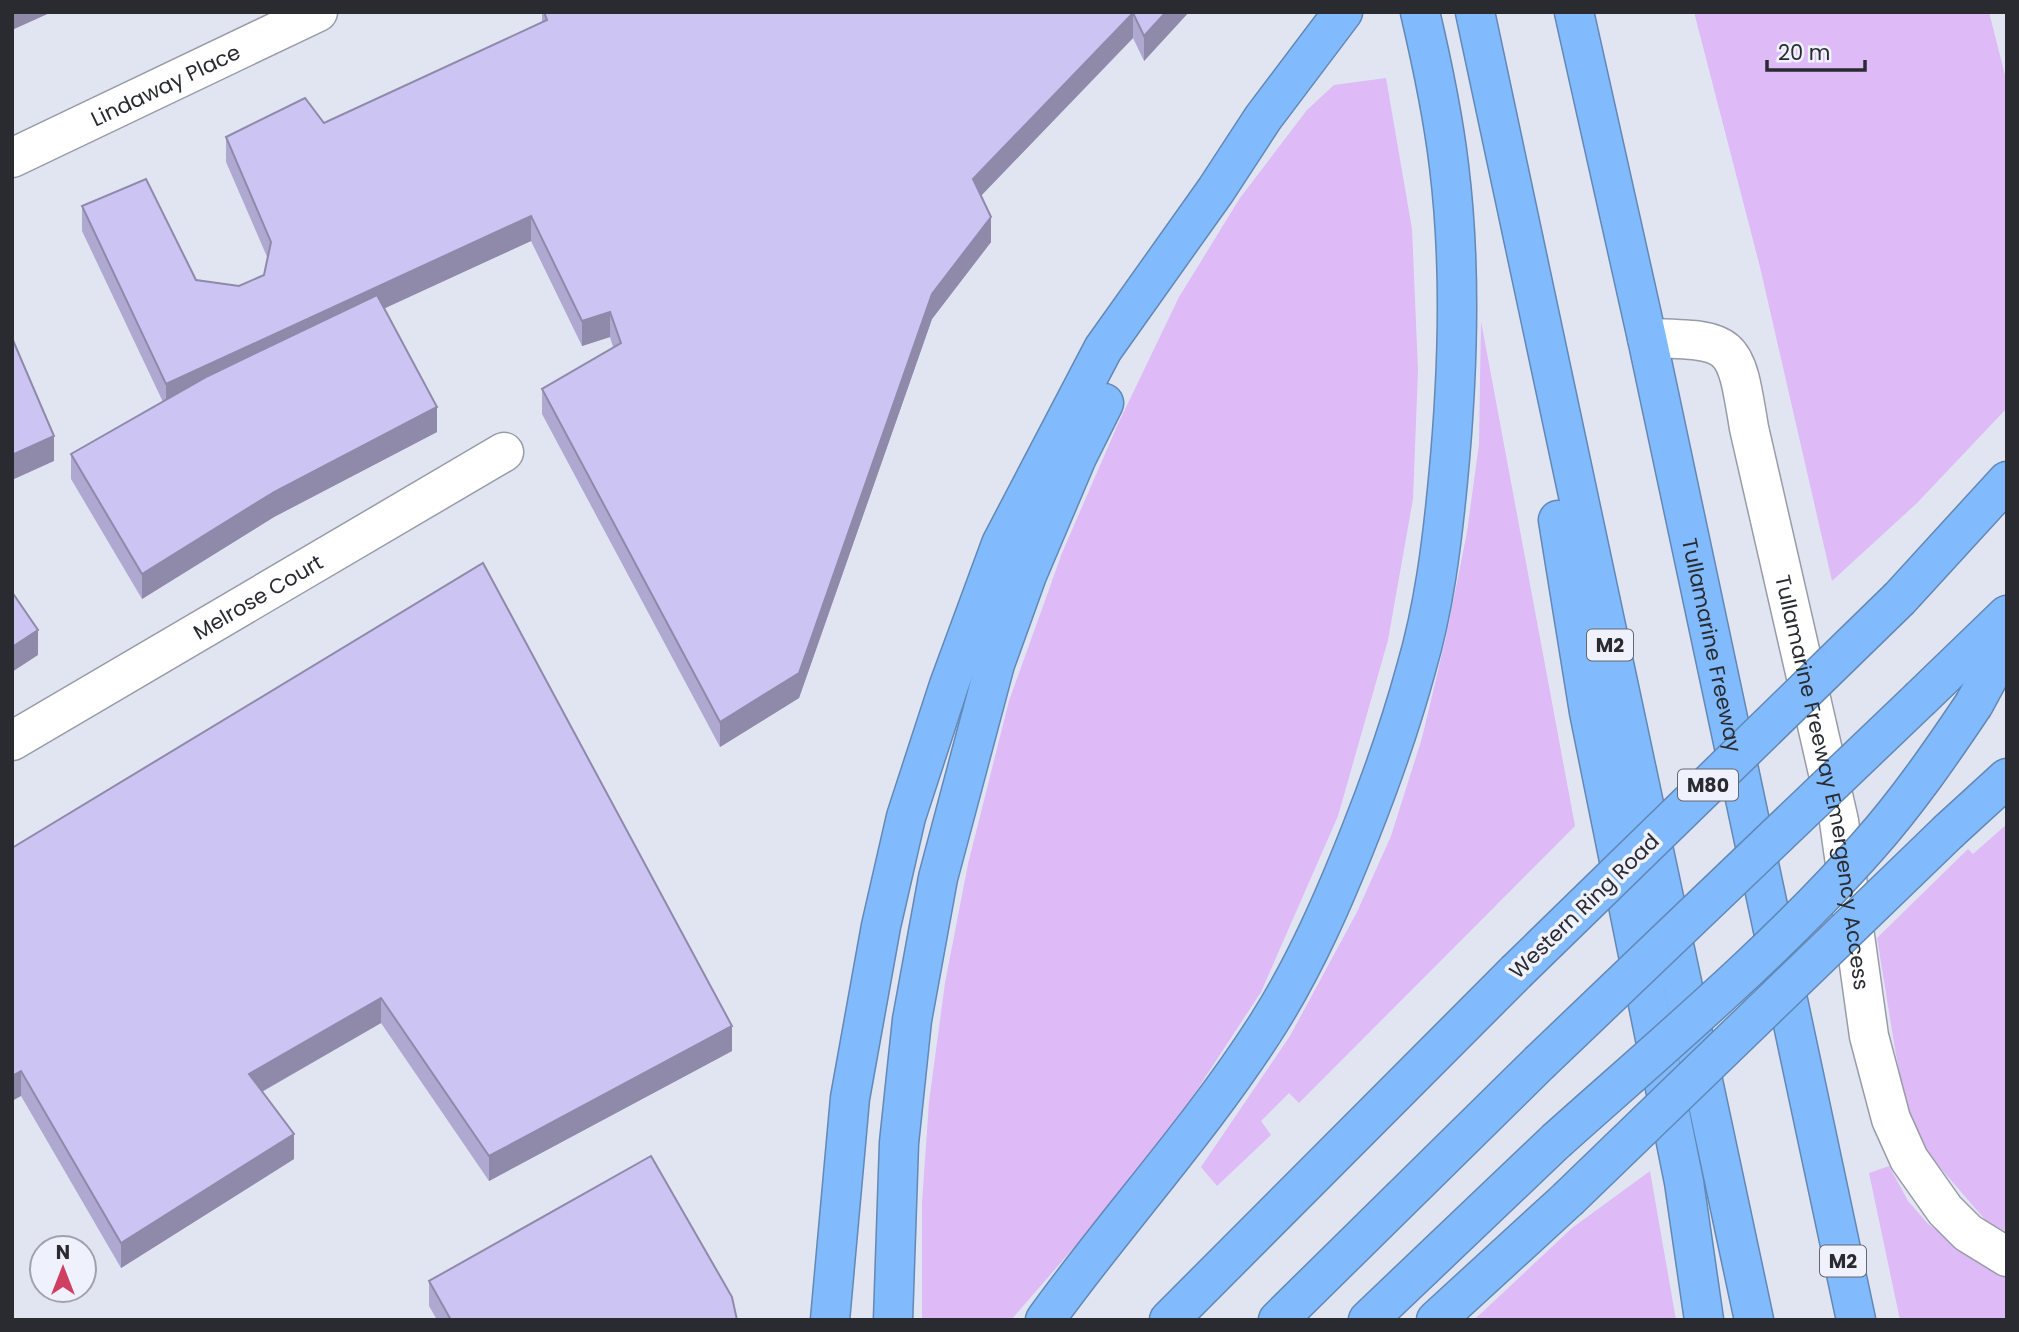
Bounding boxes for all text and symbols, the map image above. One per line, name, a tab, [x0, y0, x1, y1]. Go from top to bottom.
scale bar	[1767, 28, 1865, 72]
street label: Lindaway Place	[86, 37, 245, 133]
text: 20 m	[1778, 38, 1831, 67]
street label: Tullamarine Freeway	[1675, 535, 1749, 755]
street label: Melrose Court	[188, 547, 328, 646]
street label: Tullamarine Freeway Emergency Access	[1769, 572, 1877, 992]
road number: M2	[1587, 630, 1633, 660]
road number: M80	[1678, 770, 1738, 800]
street label: Western Ring Road	[1503, 827, 1665, 985]
north arrow	[28, 1234, 98, 1304]
text: N	[56, 1239, 70, 1266]
road number: M2	[1820, 1246, 1866, 1276]

